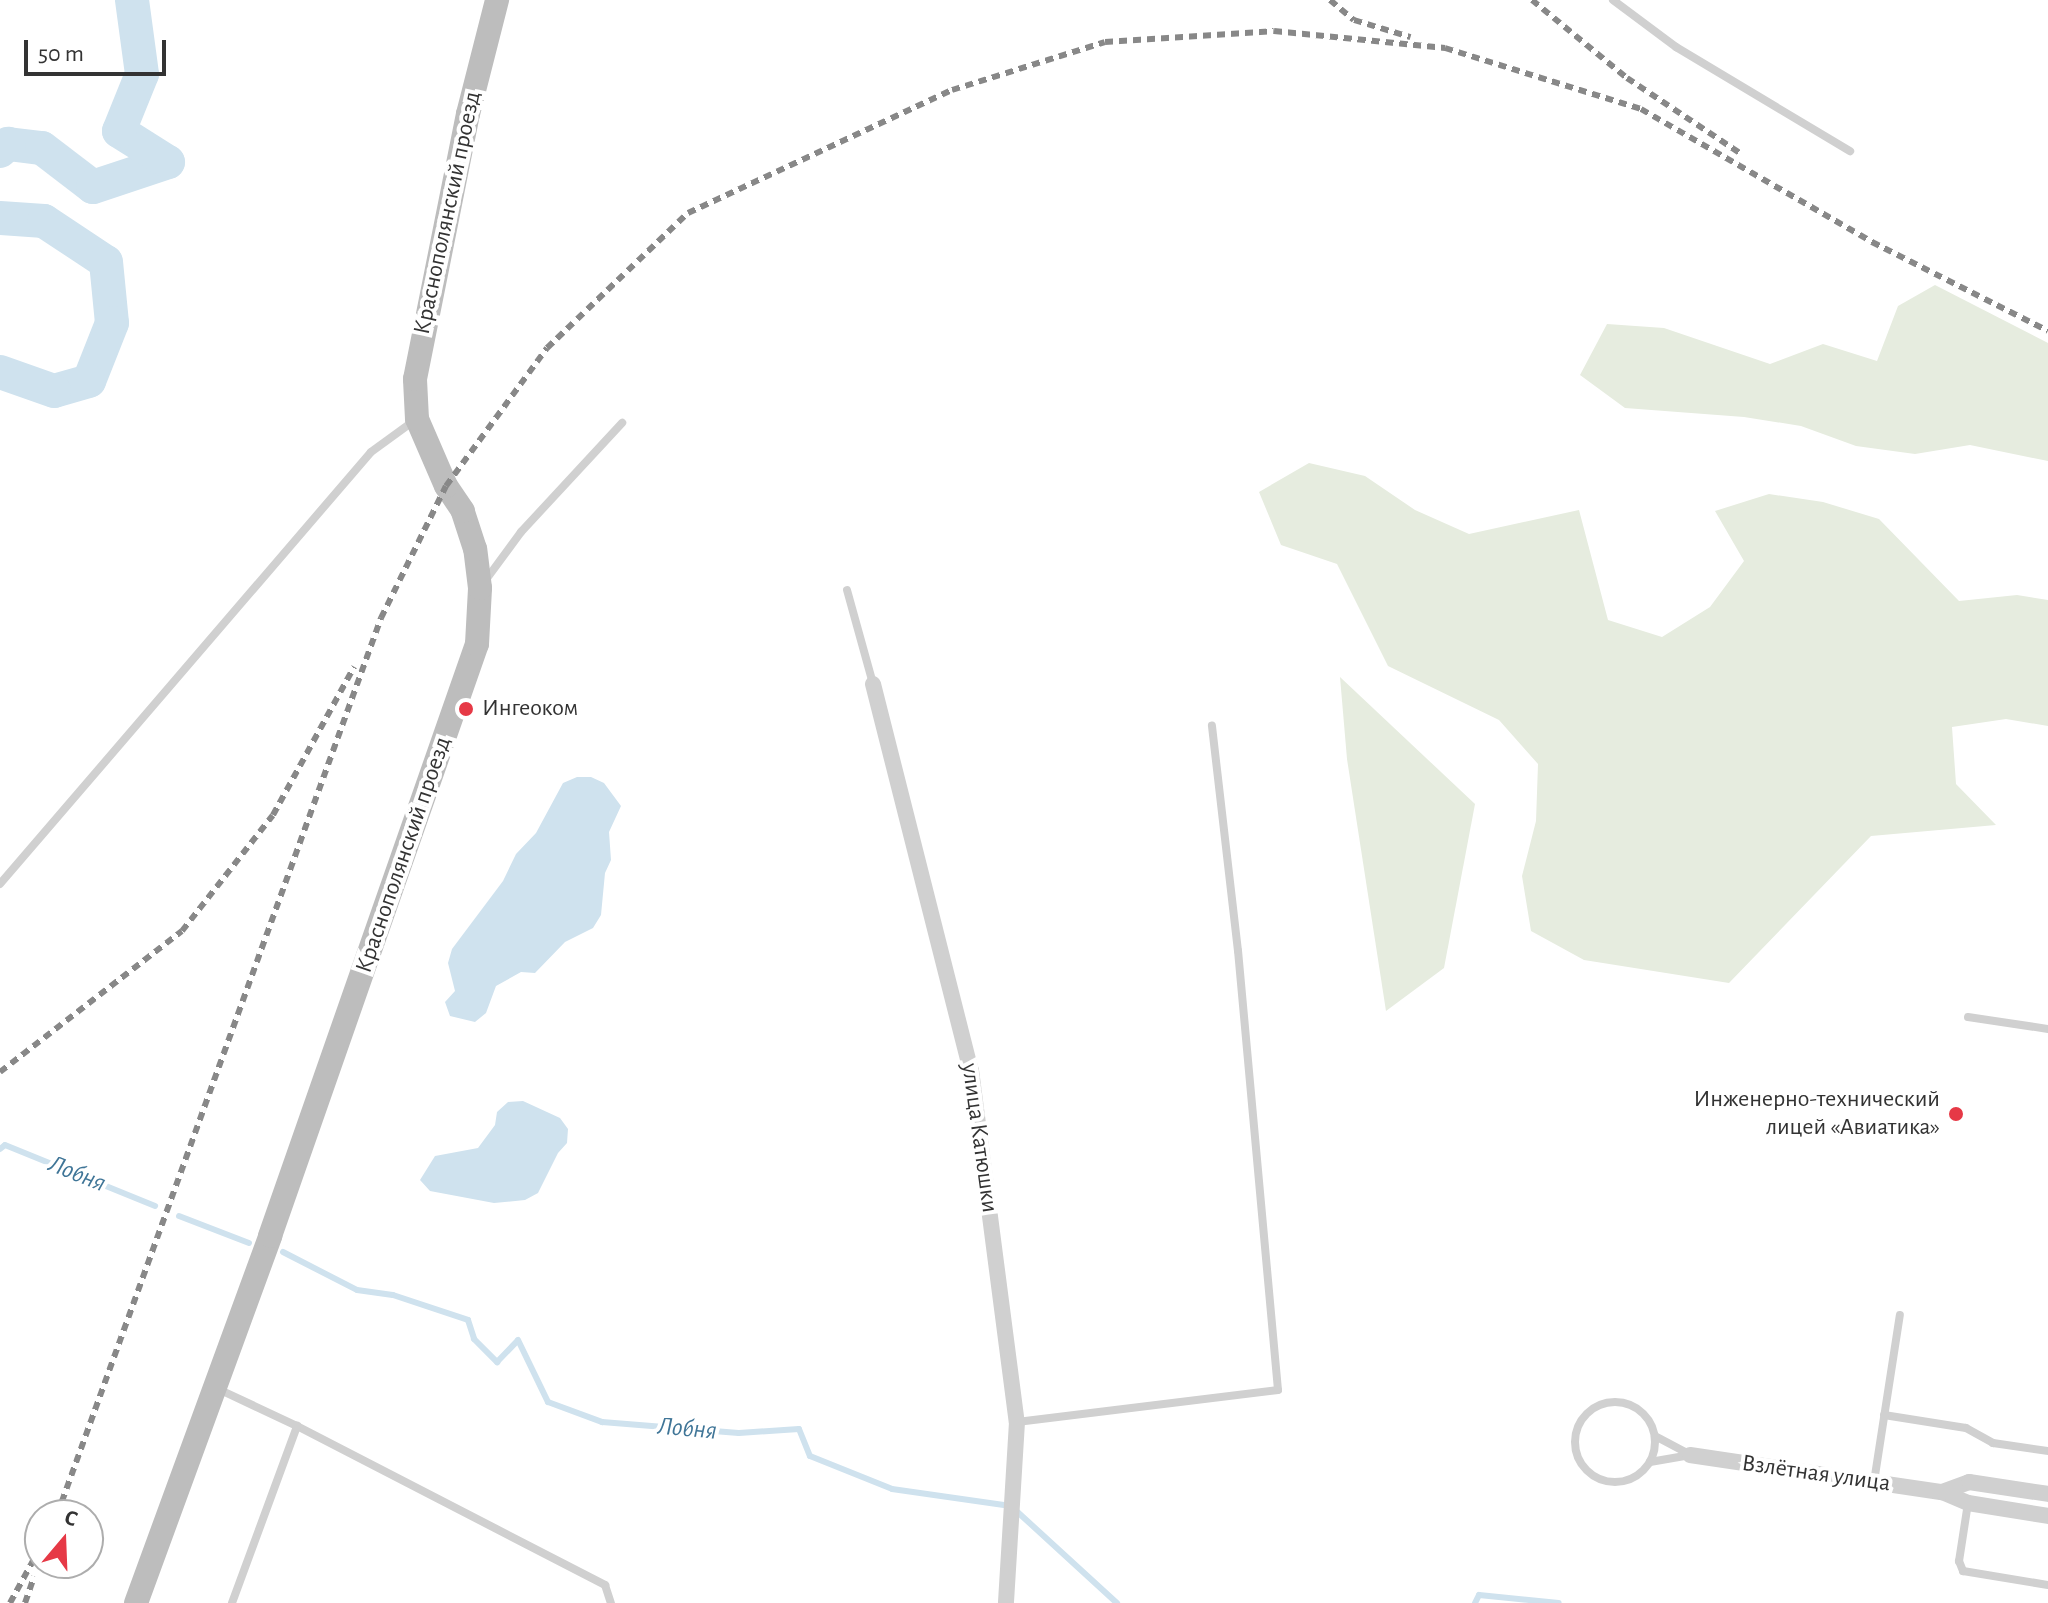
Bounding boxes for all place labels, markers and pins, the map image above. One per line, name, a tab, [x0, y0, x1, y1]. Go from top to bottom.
place label: Ингеоком	[482, 695, 578, 723]
marker: Ингеоком	[457, 700, 475, 718]
place label: Инженерно-технический лицей «Авиатика»	[1693, 1086, 1940, 1142]
marker: Инженерно-технический лицей «Авиатика»	[1947, 1105, 1965, 1123]

